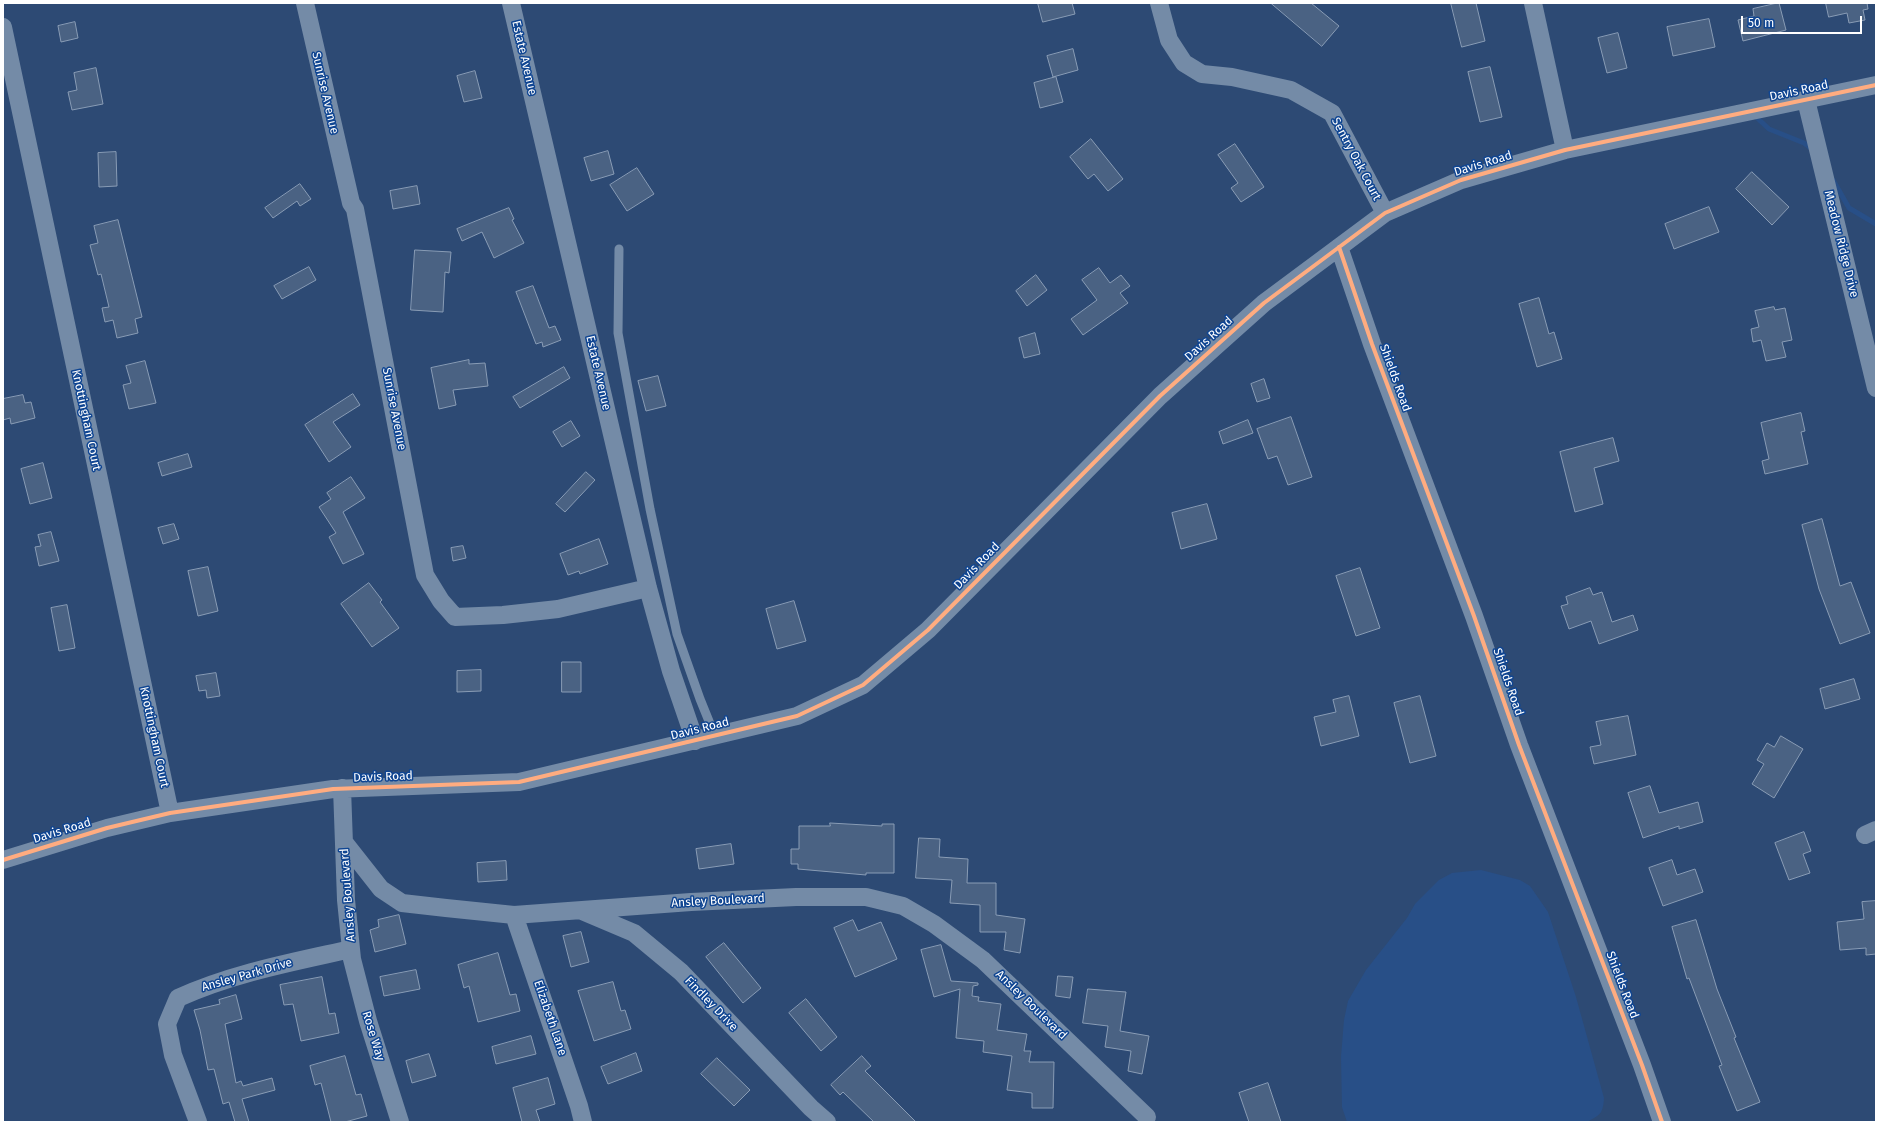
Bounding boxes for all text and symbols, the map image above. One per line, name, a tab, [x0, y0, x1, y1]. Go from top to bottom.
scale bar	[1743, 8, 1864, 34]
text: 50 m	[1748, 16, 1774, 30]
street label: Estate Avenue	[508, 19, 540, 97]
street label: Sunrise Avenue	[309, 51, 341, 135]
street label: Davis Road	[1768, 78, 1830, 104]
street label: Sentry Oak Court	[1328, 115, 1384, 203]
street label: Davis Road	[1452, 148, 1514, 180]
street label: Meadow Ridge Drive	[1821, 189, 1861, 299]
street label: Davis Road	[1182, 314, 1236, 364]
street label: Estate Avenue	[582, 334, 614, 412]
street label: Shields Road	[1376, 342, 1414, 414]
street label: Sunrise Avenue	[379, 367, 409, 451]
street label: Knottingham Court	[68, 368, 104, 472]
street label: Davis Road	[951, 540, 1003, 592]
street label: Shields Road	[1490, 646, 1526, 718]
street label: Knottingham Court	[136, 685, 172, 789]
street label: Davis Road	[669, 715, 731, 743]
street label: Davis Road	[353, 769, 413, 785]
street label: Davis Road	[31, 815, 93, 847]
street label: Ansley Boulevard	[338, 848, 358, 942]
street label: Ansley Boulevard	[671, 891, 765, 911]
street label: Shields Road	[1603, 949, 1641, 1021]
street label: Ansley Park Drive	[200, 955, 294, 995]
street label: Ansley Boulevard	[992, 967, 1070, 1043]
street label: Findley Drive	[681, 974, 741, 1034]
street label: Elizabeth Lane	[530, 978, 570, 1058]
street label: Rose Way	[359, 1009, 387, 1063]

